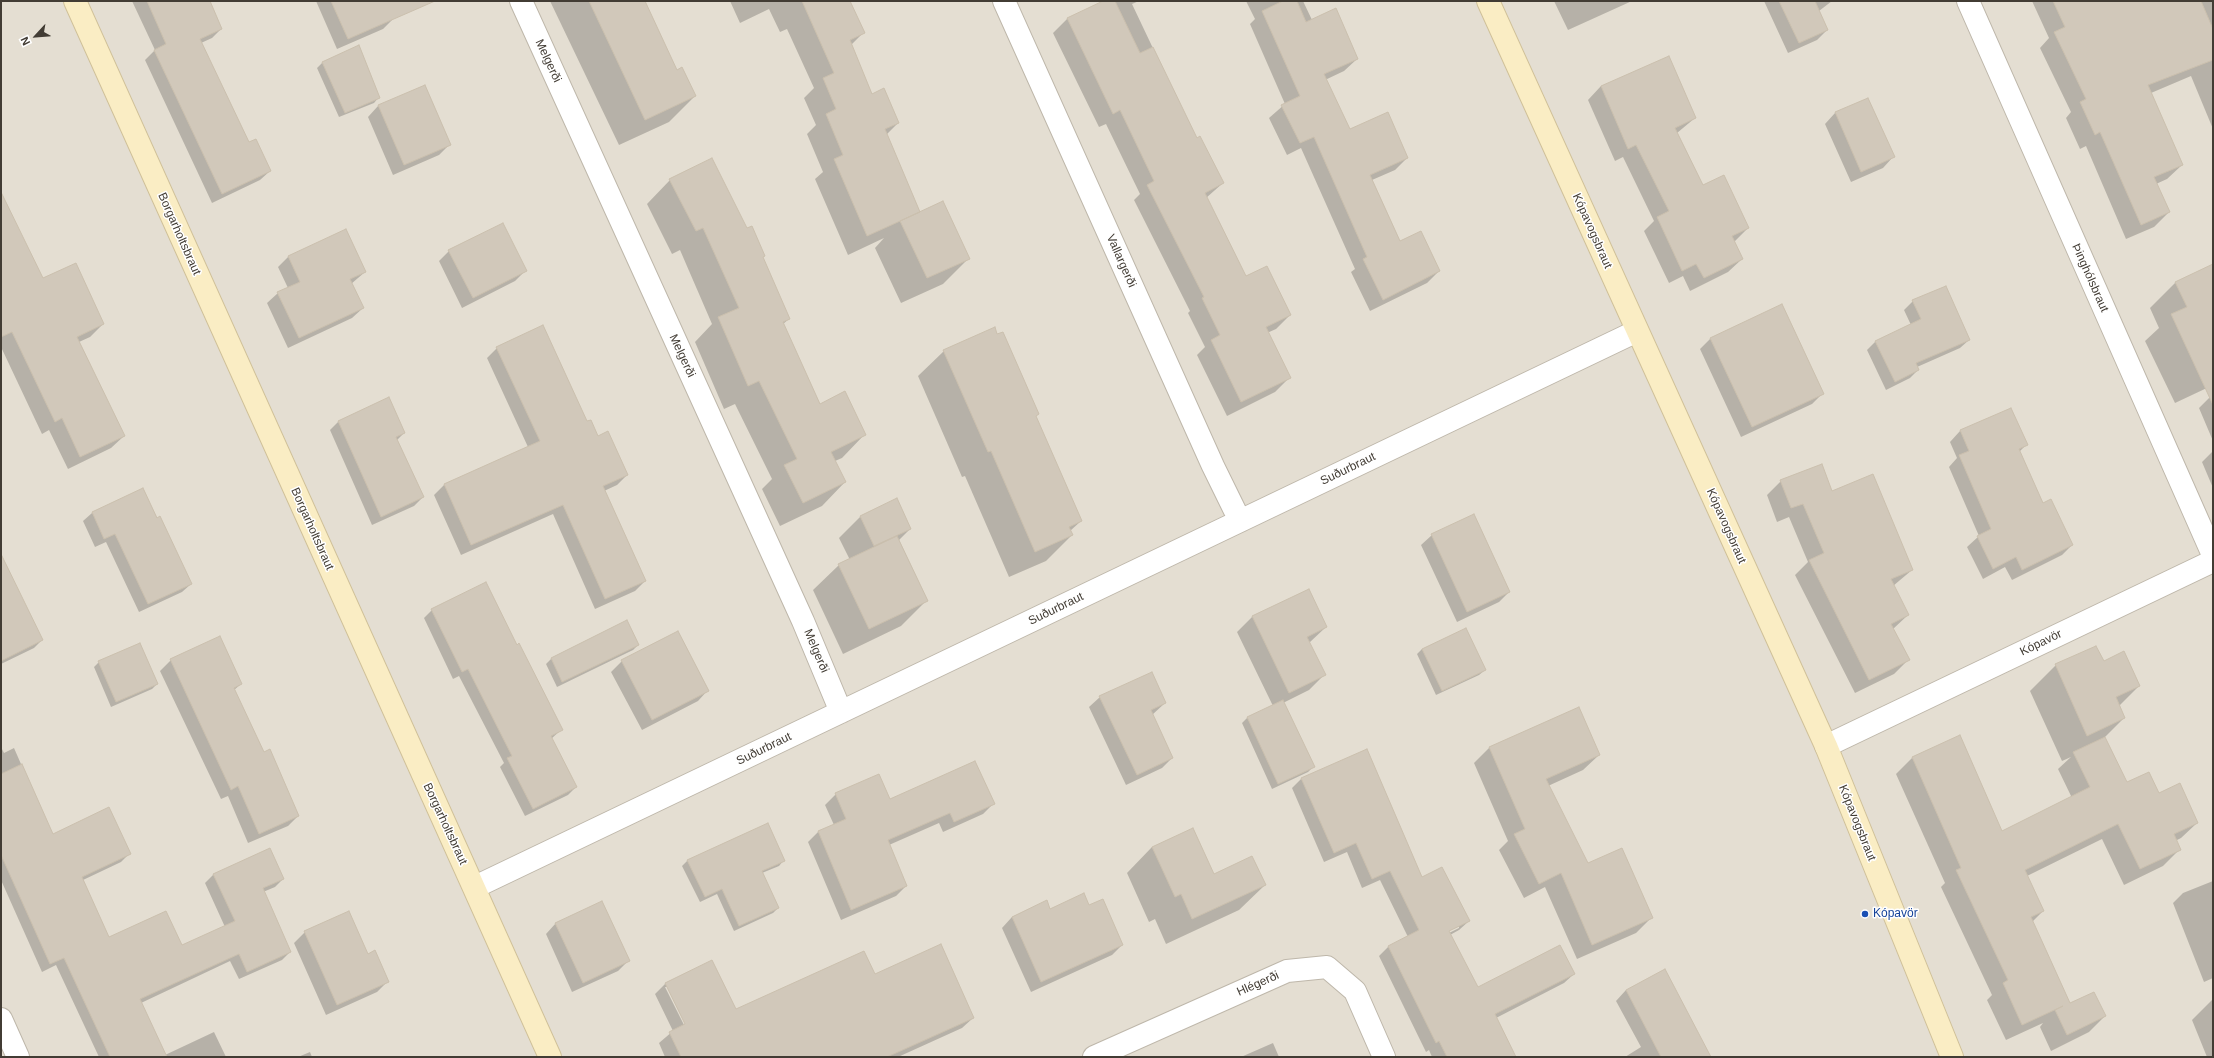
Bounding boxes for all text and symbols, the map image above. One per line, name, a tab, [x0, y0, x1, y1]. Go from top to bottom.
north arrow	[16, 16, 56, 56]
text: N	[18, 35, 32, 47]
street label: Melgerði	[532, 37, 564, 85]
street label: Borgarholtsbraut	[154, 191, 204, 277]
street label: Kópavogsbraut	[1569, 191, 1615, 271]
street label: Vallargerði	[1103, 232, 1139, 290]
street label: Þinghólsbraut	[2068, 242, 2112, 314]
street label: Melgerði	[666, 332, 698, 380]
street label: Suðurbraut	[1318, 450, 1378, 488]
street label: Borgarholtsbraut	[287, 486, 337, 572]
street label: Kópavogsbraut	[1703, 486, 1749, 566]
street label: Suðurbraut	[1026, 590, 1086, 628]
street label: Melgerði	[800, 627, 832, 675]
street label: Kópavör	[2018, 627, 2064, 659]
street label: Suðurbraut	[734, 730, 794, 768]
street label: Borgarholtsbraut	[420, 781, 470, 867]
street label: Kópavogsbraut	[1835, 783, 1879, 863]
place label: Kópavör	[1873, 907, 1918, 921]
marker: Kópavör	[1860, 909, 1870, 919]
street label: Hlégerði	[1235, 968, 1281, 1000]

